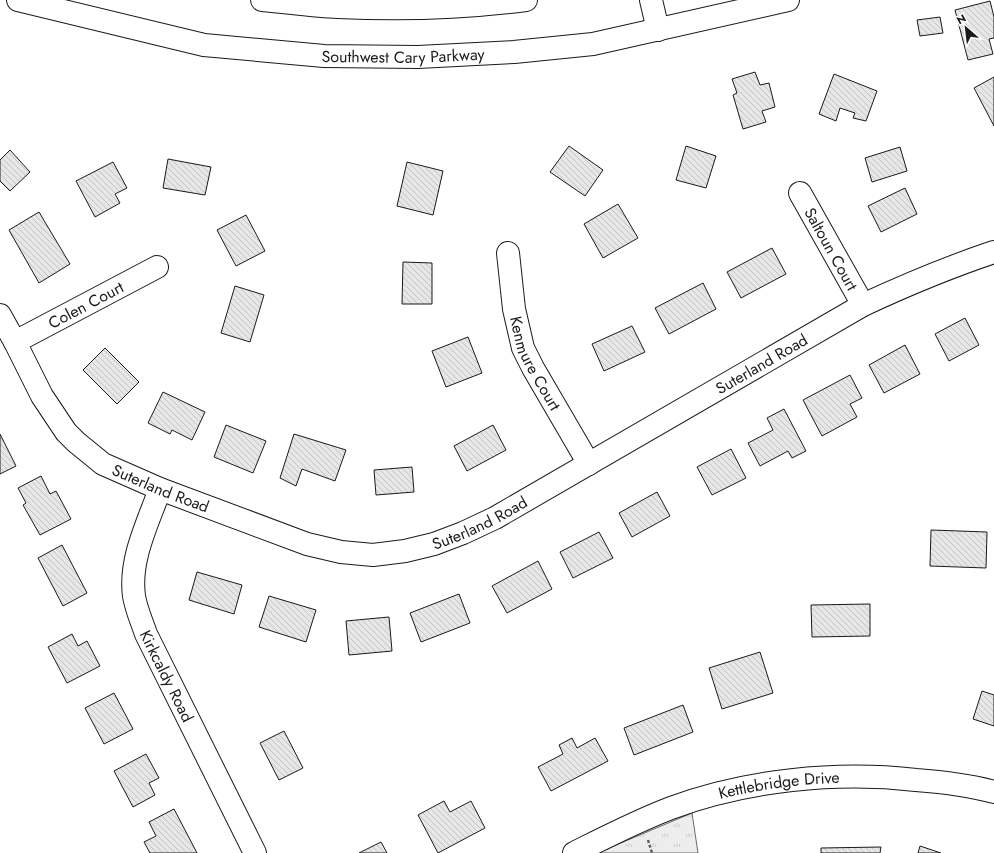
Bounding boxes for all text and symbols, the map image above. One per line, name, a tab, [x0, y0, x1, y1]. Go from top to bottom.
north arrow	[946, 8, 986, 48]
text: N	[954, 10, 969, 28]
street label: Southwest Cary Parkway	[322, 43, 486, 69]
street label: Saltoun Court	[798, 203, 864, 295]
street label: Colen Court	[44, 276, 128, 334]
street label: Kenmure Court	[504, 314, 566, 415]
street label: Suterland Road	[711, 328, 812, 400]
street label: Suterland Road	[108, 458, 212, 518]
street label: Suterland Road	[429, 491, 532, 556]
street label: Kirkcaldy Road	[134, 626, 199, 726]
street label: Kettlebridge Drive	[716, 766, 840, 805]

